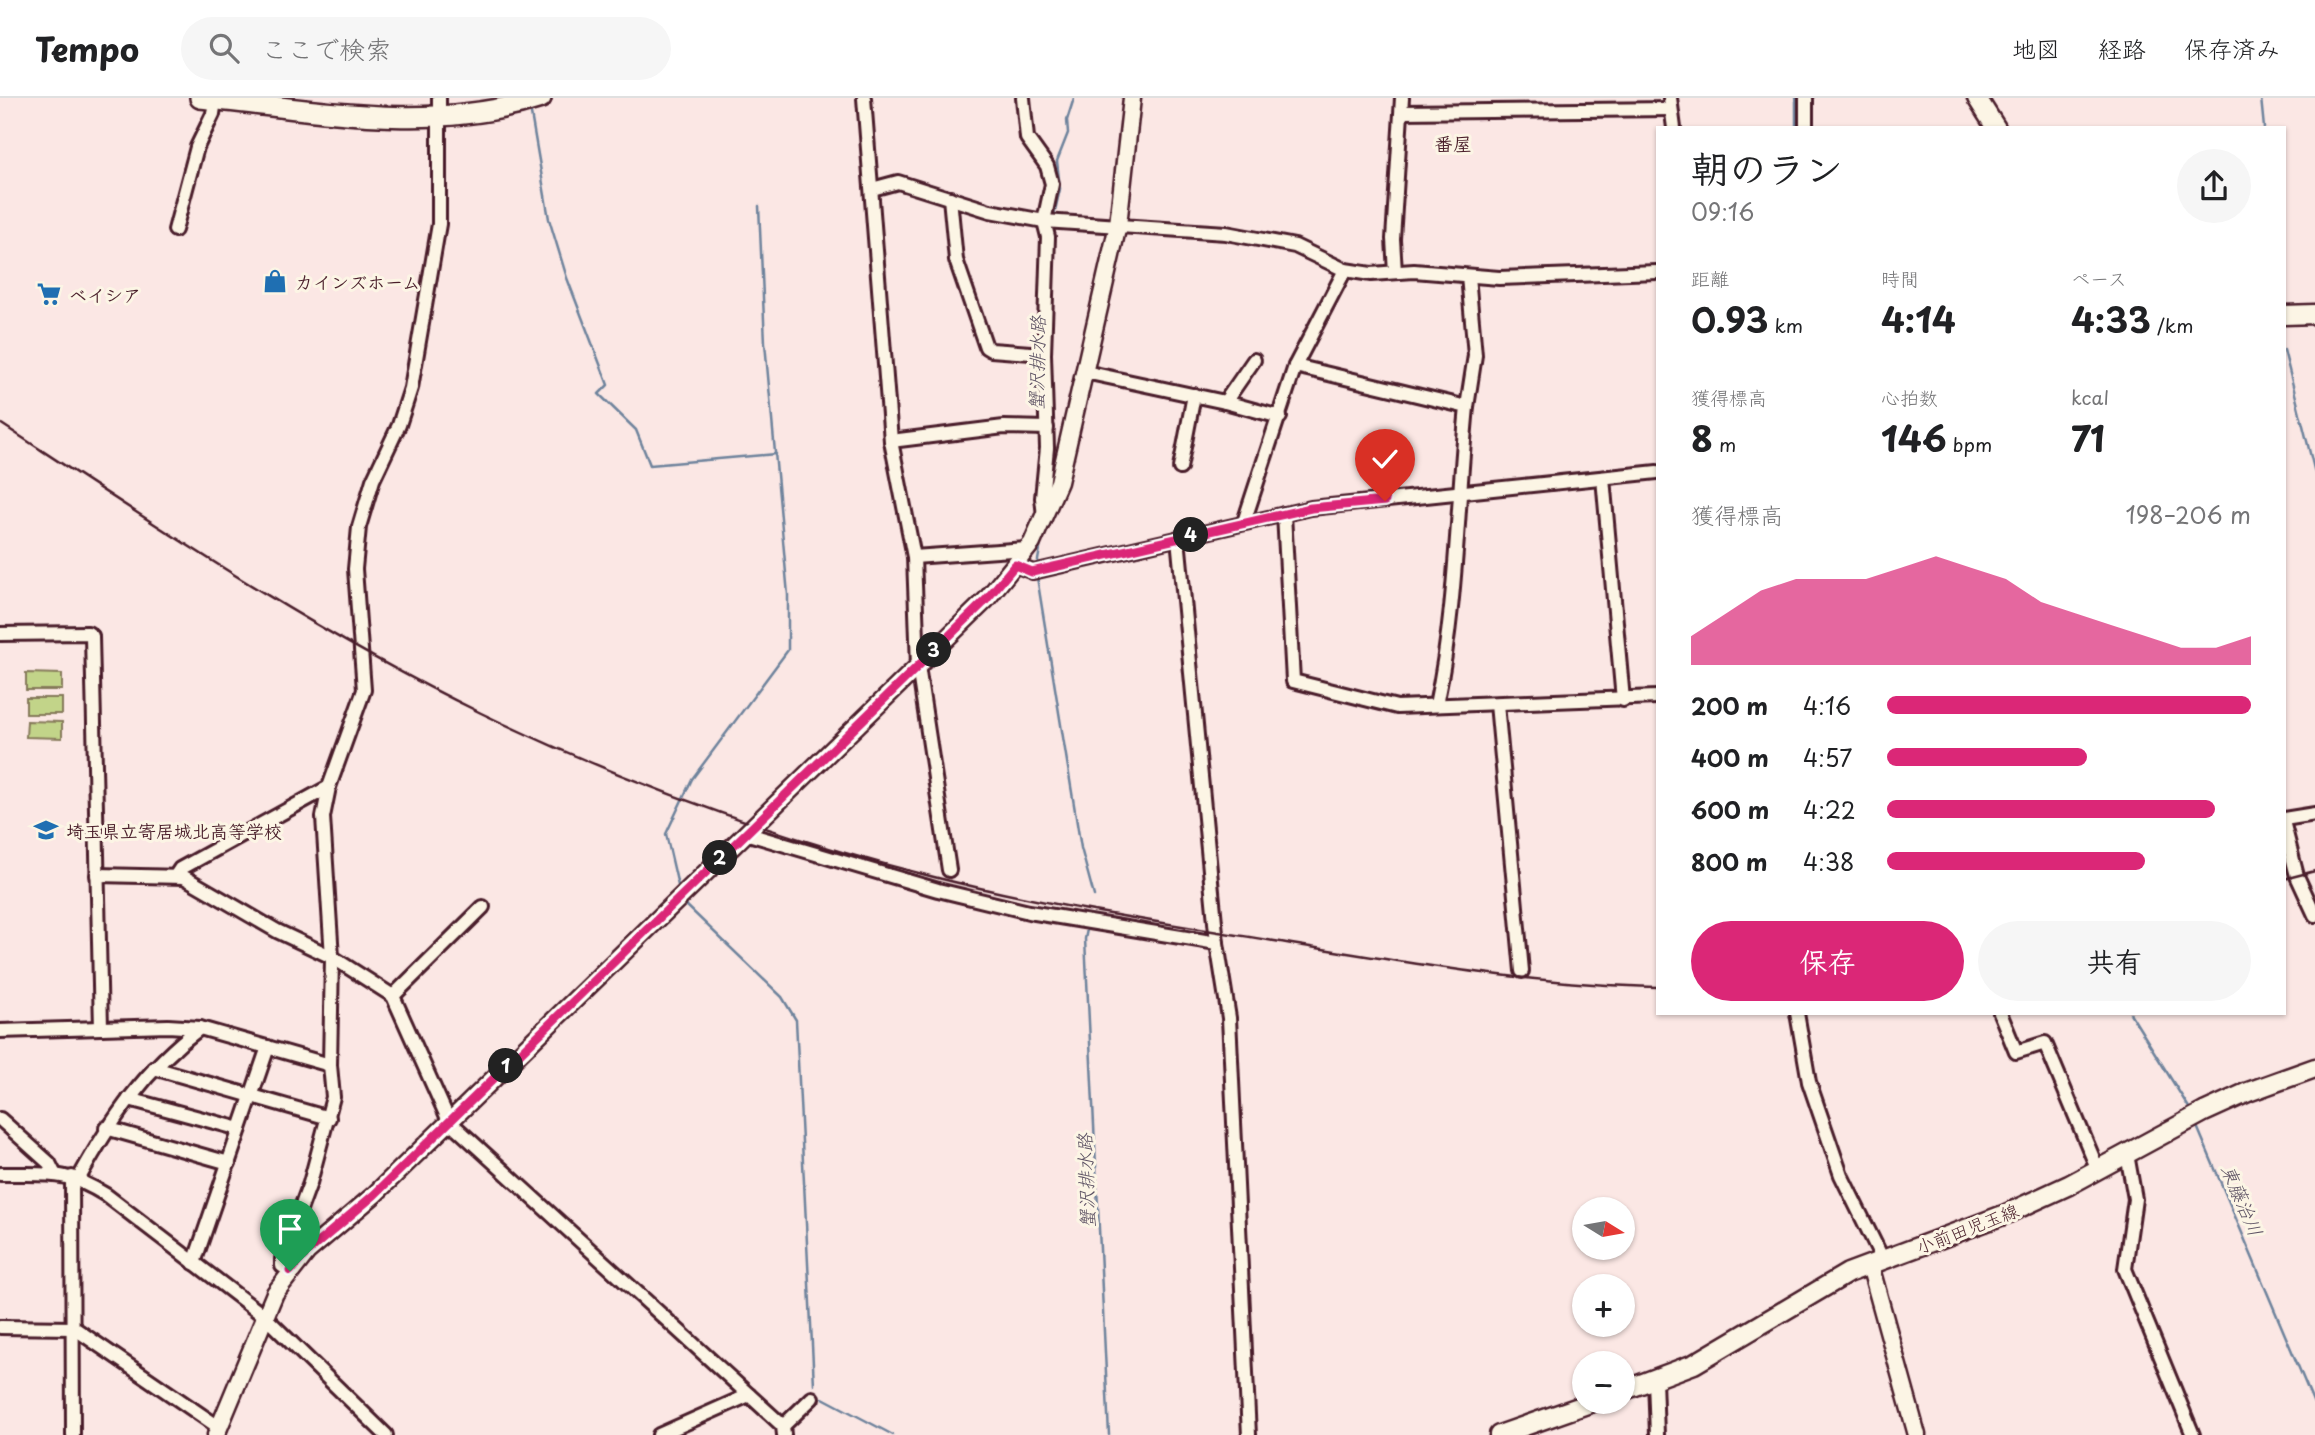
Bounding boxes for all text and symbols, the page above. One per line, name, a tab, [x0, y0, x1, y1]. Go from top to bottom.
search box	[181, 17, 671, 80]
text: Tempo	[35, 23, 139, 73]
icon: search	[205, 29, 243, 67]
text: ここで検索	[261, 29, 391, 68]
text: 地図	[2012, 30, 2060, 66]
text: 経路	[2098, 30, 2146, 66]
text: 保存済み	[2184, 30, 2280, 66]
district label: 番屋	[1434, 129, 1472, 157]
text: 朝のラン	[1691, 139, 1843, 196]
button: share	[2177, 149, 2251, 223]
text: 09:16	[1691, 194, 1754, 229]
text: 距離	[1691, 264, 1729, 292]
text: 時間	[1881, 264, 1919, 292]
text: ペース	[2071, 264, 2127, 292]
shop icon: カインズホーム	[261, 267, 289, 295]
place label: カインズホーム	[295, 268, 420, 295]
supermarket icon: ベイシア	[35, 280, 63, 308]
place label: ベイシア	[69, 281, 141, 308]
text: 0.93	[1691, 292, 1768, 345]
text: 4:14	[1881, 292, 1956, 345]
text: 4:33	[2071, 292, 2151, 345]
text: km	[1768, 311, 1803, 339]
text: /km	[2151, 311, 2193, 339]
water label: 蟹沢排水路	[1021, 314, 1051, 411]
text: 獲得標高	[1691, 383, 1767, 411]
text: 心拍数	[1881, 383, 1938, 411]
text: kcal	[2071, 383, 2109, 411]
text: 8	[1691, 411, 1713, 464]
text: 146	[1881, 411, 1947, 464]
text: 71	[2071, 411, 2105, 464]
pin	[1355, 429, 1415, 501]
text: m	[1713, 430, 1736, 458]
text: bpm	[1947, 430, 1992, 458]
icon: check	[1366, 440, 1404, 478]
text: 獲得標高	[1691, 497, 1783, 532]
text: 198–206 m	[2125, 497, 2251, 532]
pin: 4	[1174, 518, 1208, 552]
text: 4	[1184, 520, 1197, 548]
pin: 3	[916, 632, 951, 668]
text: 3	[927, 635, 940, 663]
text: 200 m	[1691, 688, 1768, 723]
text: 4:16	[1803, 688, 1851, 723]
text: 400 m	[1691, 740, 1769, 775]
text: 4:57	[1803, 740, 1852, 775]
text: 600 m	[1691, 792, 1769, 827]
text: 4:22	[1803, 792, 1856, 827]
school or university icon: 埼玉県立寄居城北高等学校	[32, 816, 60, 844]
place label: 埼玉県立寄居城北高等学校	[66, 817, 282, 844]
pin: 2	[702, 840, 738, 876]
text: 2	[713, 843, 726, 871]
text: 800 m	[1691, 844, 1768, 879]
text: 4:38	[1803, 844, 1854, 879]
button: 保存	[1691, 921, 1964, 1001]
button: 共有	[1978, 921, 2251, 1001]
pin: 1	[489, 1048, 524, 1084]
text: 1	[501, 1051, 510, 1079]
water label: 蟹沢排水路	[1069, 1132, 1101, 1229]
water label: 東藤治川	[2215, 1160, 2271, 1240]
street label: 小前田児玉線	[1912, 1196, 2022, 1260]
north arrow	[1572, 1197, 1634, 1260]
map controls	[1572, 1197, 1635, 1414]
pin	[260, 1199, 320, 1271]
icon: arrive	[271, 1210, 309, 1248]
button: +	[1572, 1274, 1635, 1337]
button: −	[1572, 1351, 1635, 1414]

